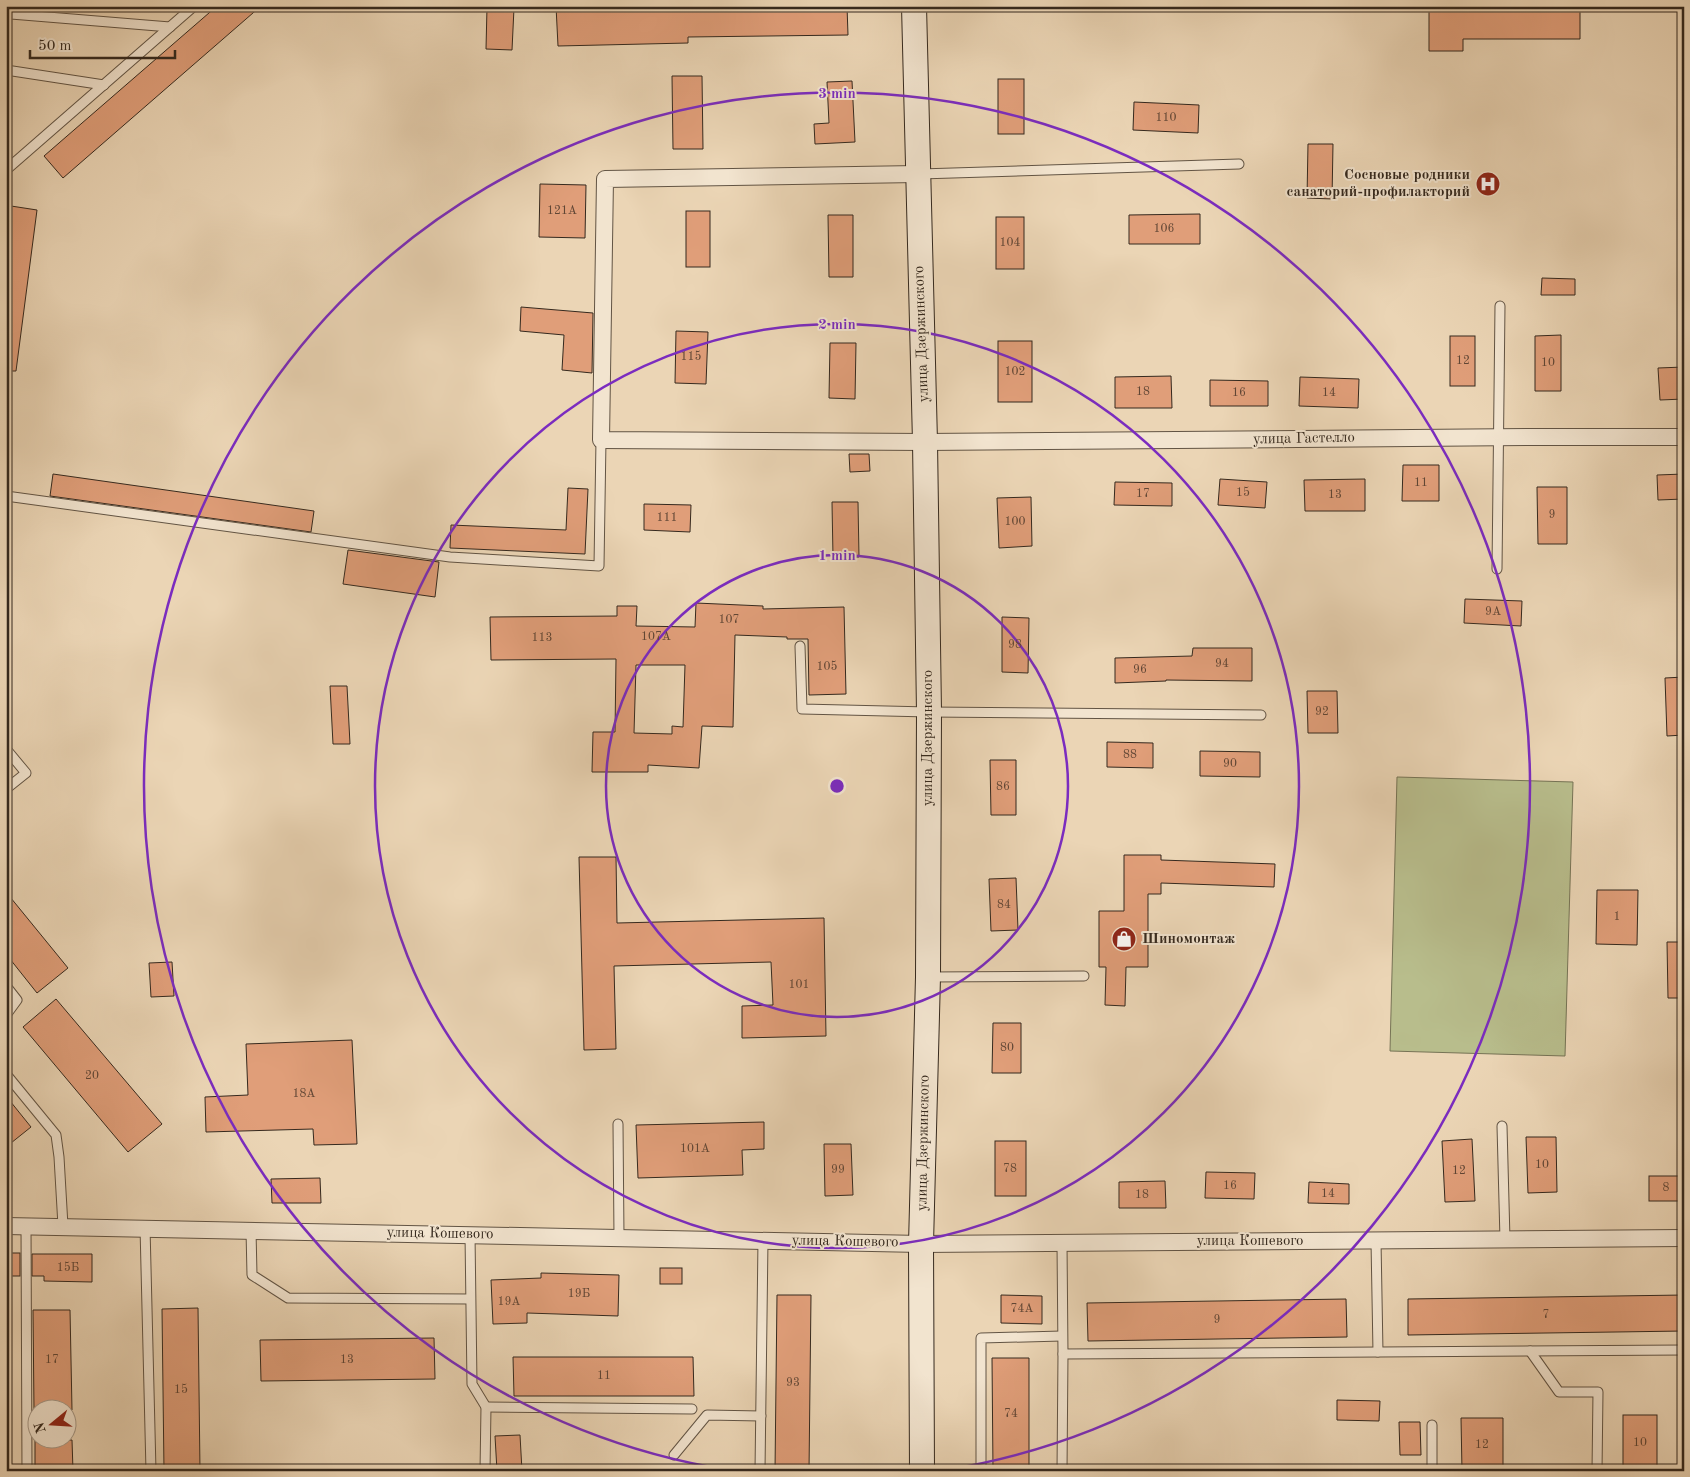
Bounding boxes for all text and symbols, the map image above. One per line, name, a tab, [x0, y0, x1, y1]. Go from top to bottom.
scale bar	[30, 28, 175, 60]
text: 50 m	[38, 39, 72, 54]
text: 3 min	[818, 87, 856, 102]
house number: 110	[1156, 112, 1176, 124]
place label: Сосновые родники санаторий-профилакторий	[1287, 168, 1470, 200]
hospital icon: Сосновые родники санаторий-профилакторий	[1475, 171, 1501, 197]
house number: 121А	[547, 205, 577, 217]
house number: 106	[1154, 223, 1174, 235]
house number: 104	[1000, 237, 1020, 249]
street label: улица Дзержинского	[912, 265, 932, 403]
text: 2 min	[818, 318, 856, 333]
house number: 115	[681, 350, 701, 363]
house number: 12	[1456, 355, 1470, 367]
house number: 10	[1541, 357, 1555, 369]
house number: 102	[1005, 366, 1025, 378]
house number: 18	[1136, 386, 1150, 398]
house number: 16	[1232, 387, 1246, 399]
house number: 14	[1322, 387, 1336, 399]
street label: улица Гастелло	[1253, 431, 1355, 447]
house number: 11	[1414, 477, 1428, 489]
house number: 15	[1236, 486, 1250, 499]
house number: 17	[1136, 488, 1150, 500]
house number: 13	[1328, 489, 1342, 501]
house number: 9	[1549, 509, 1555, 521]
house number: 111	[657, 512, 677, 524]
house number: 100	[1005, 516, 1025, 528]
text: 1 min	[818, 549, 856, 564]
house number: 9А	[1485, 606, 1501, 618]
house number: 107	[719, 614, 739, 626]
house number: 107А	[641, 631, 671, 643]
house number: 113	[532, 632, 552, 644]
house number: 98	[1008, 639, 1022, 651]
house number: 94	[1215, 658, 1229, 670]
house number: 105	[817, 660, 837, 673]
house number: 96	[1133, 664, 1147, 676]
street label: улица Дзержинского	[921, 670, 936, 806]
house number: 92	[1315, 706, 1329, 718]
house number: 88	[1123, 749, 1137, 761]
house number: 90	[1223, 758, 1237, 770]
centre of rings	[828, 777, 846, 795]
house number: 86	[996, 781, 1010, 793]
house number: 84	[997, 899, 1011, 911]
house number: 1	[1614, 911, 1620, 923]
shop icon: Шиномонтаж	[1111, 926, 1137, 952]
place label: Шиномонтаж	[1142, 932, 1235, 947]
house number: 101	[789, 979, 809, 991]
house number: 80	[1000, 1042, 1014, 1054]
house number: 20	[85, 1070, 99, 1082]
street label: улица Дзержинского	[915, 1075, 933, 1211]
house number: 18А	[292, 1088, 316, 1100]
house number: 101А	[680, 1143, 710, 1155]
house number: 10	[1535, 1159, 1549, 1171]
house number: 78	[1003, 1163, 1017, 1175]
house number: 99	[831, 1164, 845, 1176]
house number: 12	[1452, 1165, 1466, 1177]
house number: 16	[1223, 1180, 1237, 1192]
house number: 8	[1663, 1182, 1670, 1194]
house number: 14	[1321, 1188, 1335, 1200]
house number: 18	[1135, 1189, 1149, 1201]
street label: улица Кошевого	[386, 1226, 494, 1242]
street label: улица Кошевого	[791, 1234, 899, 1250]
street label: улица Кошевого	[1196, 1234, 1304, 1249]
house number: 15Б	[57, 1261, 79, 1274]
house number: 19Б	[568, 1288, 590, 1300]
house number: 19А	[497, 1296, 521, 1308]
house number: 74А	[1010, 1303, 1034, 1315]
house number: 7	[1543, 1309, 1549, 1321]
house number: 9	[1214, 1314, 1220, 1326]
house number: 17	[45, 1354, 59, 1366]
house number: 13	[340, 1354, 354, 1366]
house number: 11	[597, 1370, 611, 1382]
house number: 93	[786, 1377, 800, 1389]
house number: 15	[174, 1383, 188, 1396]
north arrow	[28, 1400, 78, 1450]
house number: 74	[1004, 1408, 1018, 1420]
text: N	[32, 1420, 49, 1435]
house number: 10	[1633, 1437, 1647, 1449]
house number: 12	[1475, 1439, 1489, 1451]

